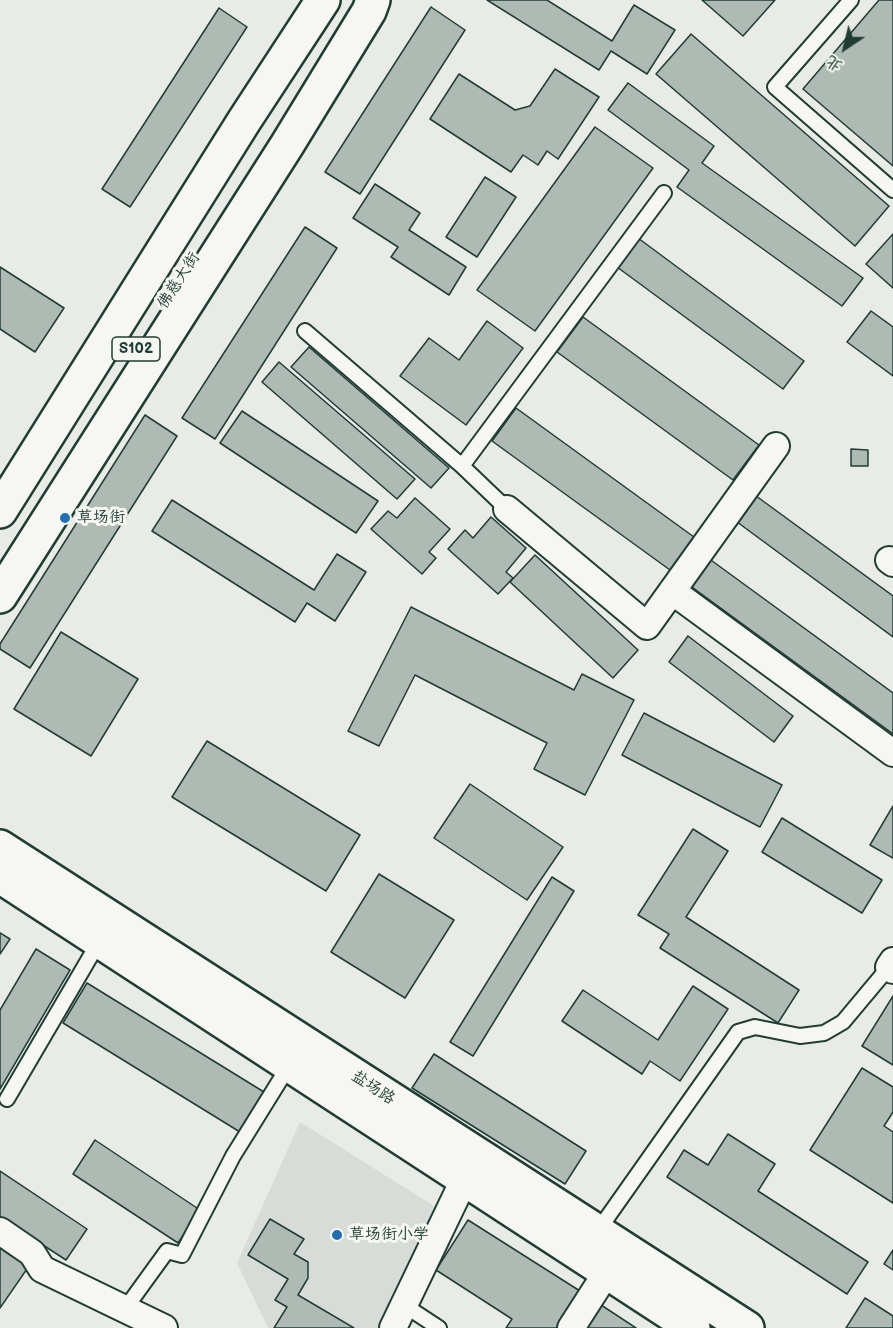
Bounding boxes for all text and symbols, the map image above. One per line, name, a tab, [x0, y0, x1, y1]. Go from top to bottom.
north arrow	[815, 18, 875, 78]
text: 北	[822, 51, 846, 76]
street label: 佛慈大街	[154, 249, 204, 313]
road number: S102	[112, 337, 160, 361]
place label: 草场街	[77, 508, 125, 528]
marker: 草场街	[58, 511, 72, 525]
street label: 盐场路	[348, 1067, 398, 1109]
place label: 草场街小学	[349, 1225, 429, 1245]
marker: 草场街小学	[330, 1228, 344, 1242]

